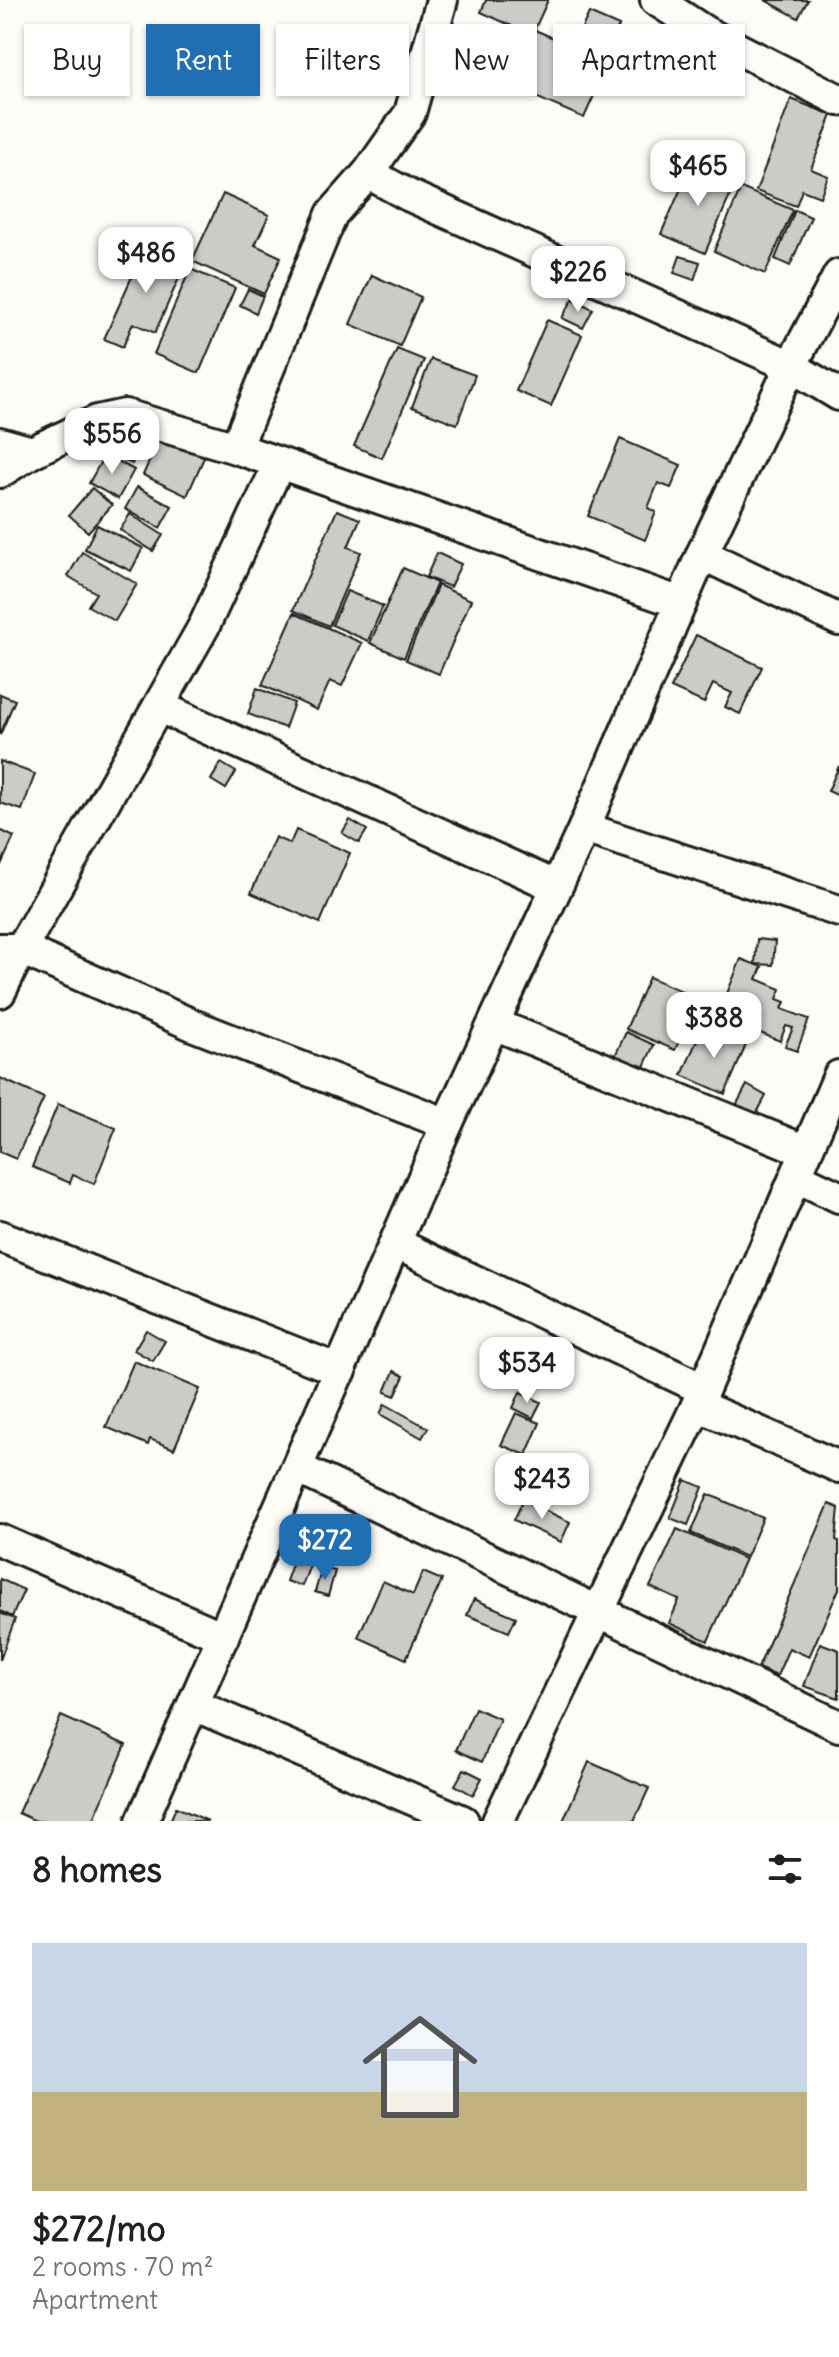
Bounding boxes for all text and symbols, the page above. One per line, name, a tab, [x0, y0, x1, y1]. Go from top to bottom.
chip: Buy	[24, 24, 130, 96]
chip: Rent	[146, 24, 260, 96]
chip: Filters	[276, 24, 409, 96]
chip: New	[425, 24, 537, 96]
chip: Apartment	[553, 24, 745, 96]
pin: $465	[651, 140, 745, 208]
text: $465	[668, 149, 728, 182]
pin: $486	[99, 227, 193, 295]
text: $486	[116, 236, 176, 269]
pin: $226	[531, 246, 625, 314]
text: $226	[549, 255, 607, 288]
pin: $556	[65, 408, 159, 476]
text: $556	[82, 417, 142, 450]
pin: $388	[667, 992, 761, 1060]
text: $388	[684, 1001, 744, 1034]
pin: $534	[480, 1337, 574, 1405]
text: $534	[497, 1346, 557, 1379]
pin: $243	[495, 1453, 589, 1521]
text: $243	[513, 1462, 571, 1495]
pin: $272	[278, 1514, 372, 1582]
text: $272	[297, 1523, 353, 1556]
icon: filters	[763, 1847, 807, 1891]
text: 8 homes	[32, 1848, 162, 1891]
icon: home	[348, 1995, 492, 2139]
text: $272/mo	[32, 2207, 166, 2250]
text: 2 rooms · 70 m²	[32, 2250, 213, 2283]
text: Apartment	[32, 2283, 158, 2316]

